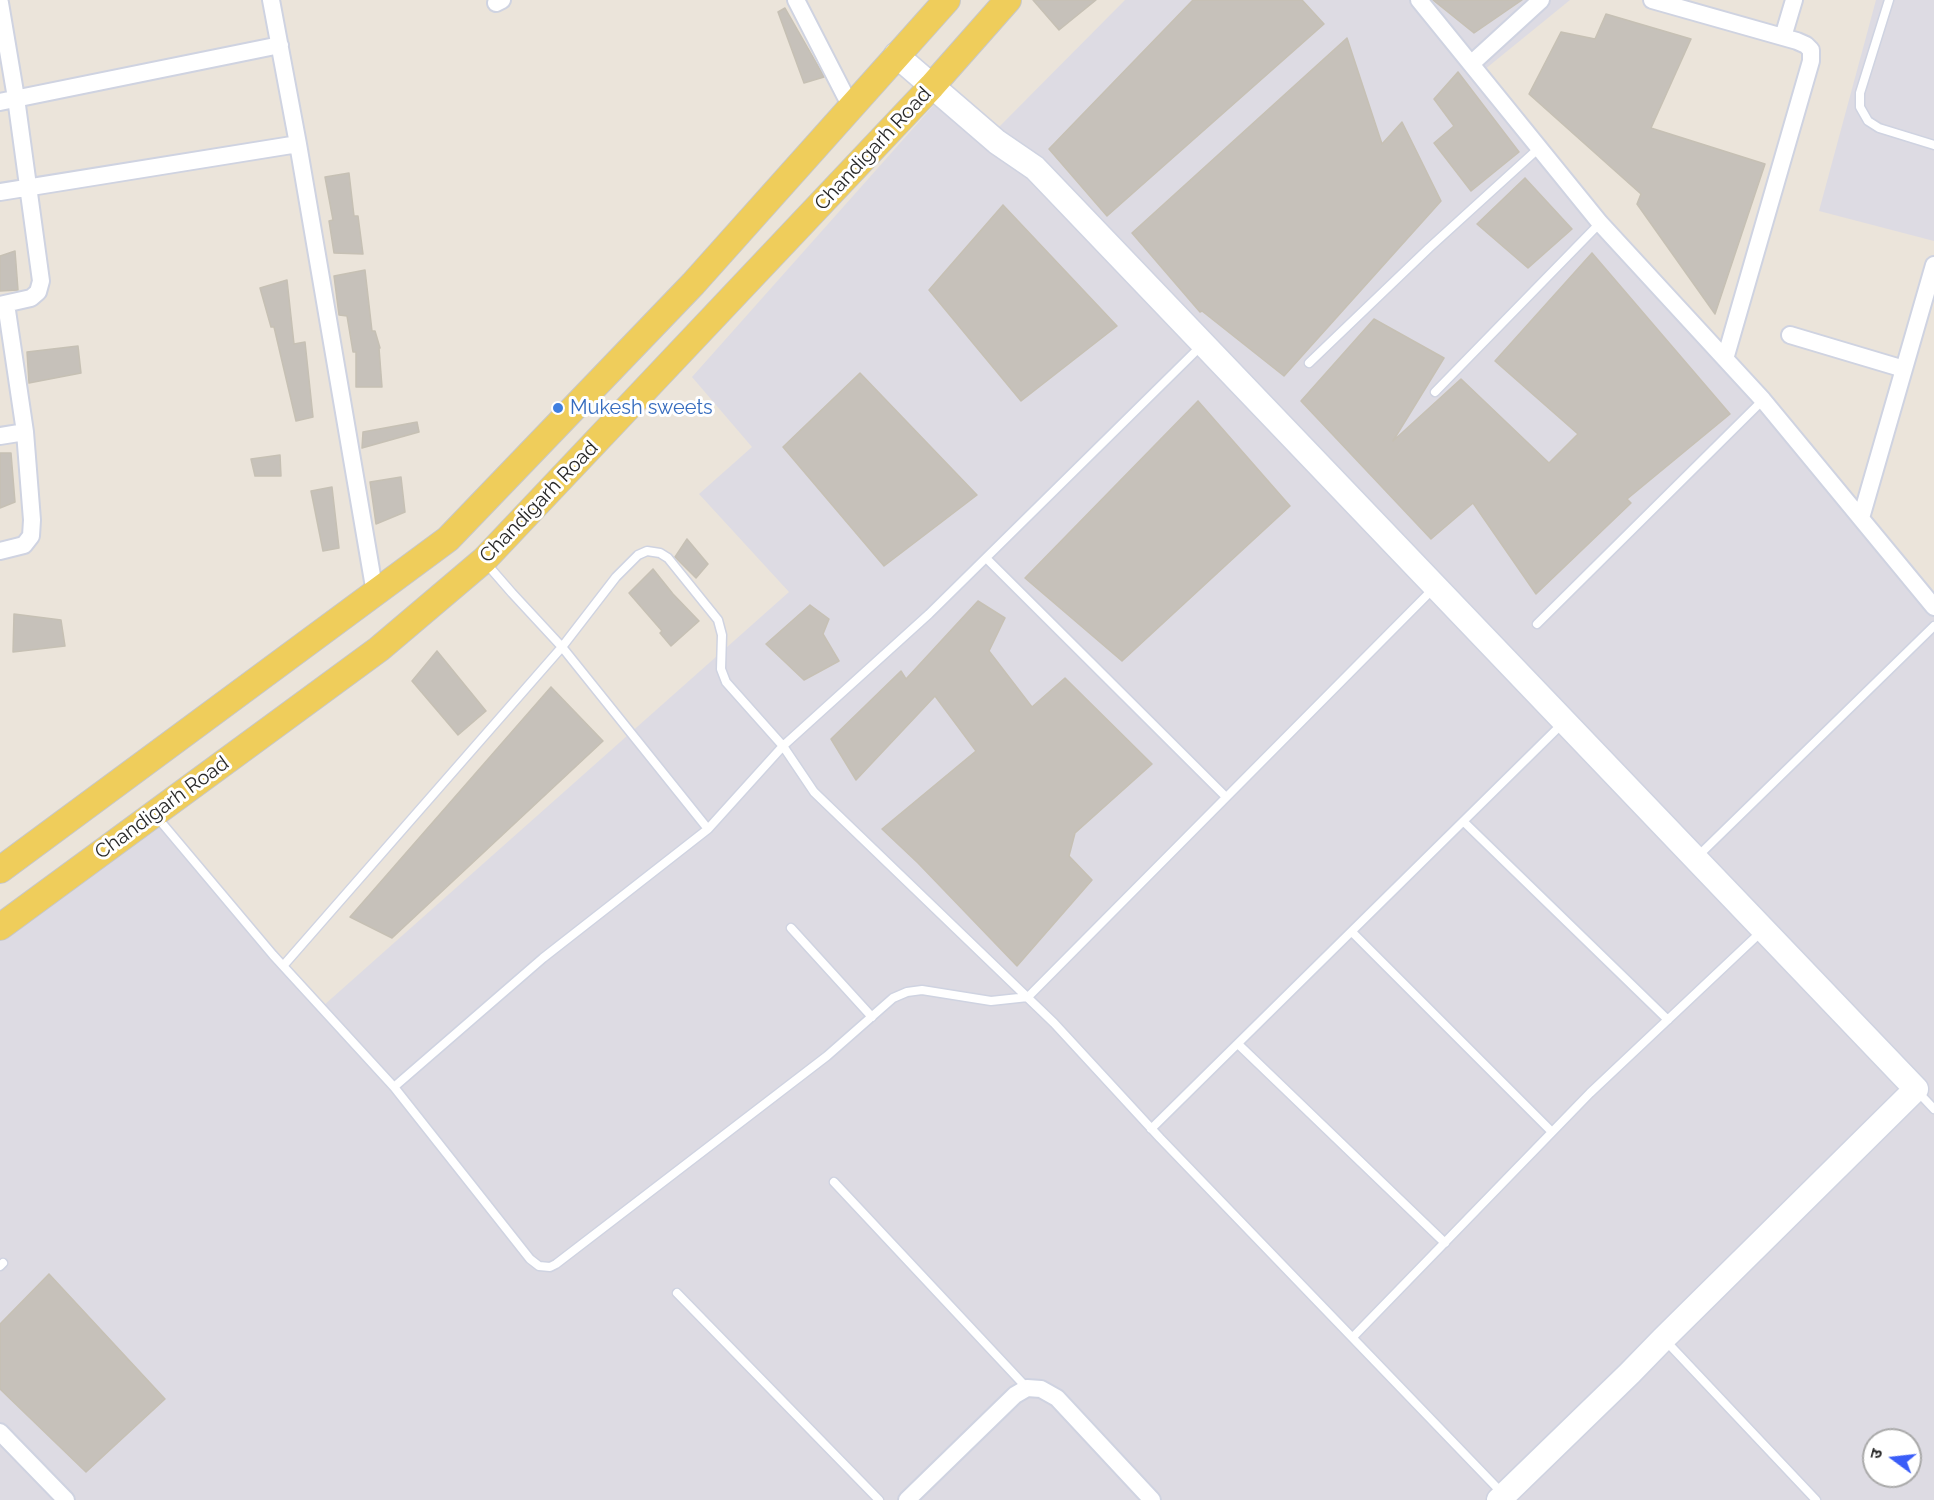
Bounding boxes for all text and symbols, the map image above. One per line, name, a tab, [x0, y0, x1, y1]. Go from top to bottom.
street label: Chandigarh Road	[810, 82, 936, 216]
place label: Mukesh sweets	[570, 396, 713, 420]
marker: Mukesh sweets	[551, 401, 565, 415]
street label: Chandigarh Road	[475, 436, 603, 568]
street label: Chandigarh Road	[90, 751, 234, 865]
north arrow	[1862, 1428, 1922, 1488]
text: उ	[1866, 1447, 1886, 1461]

